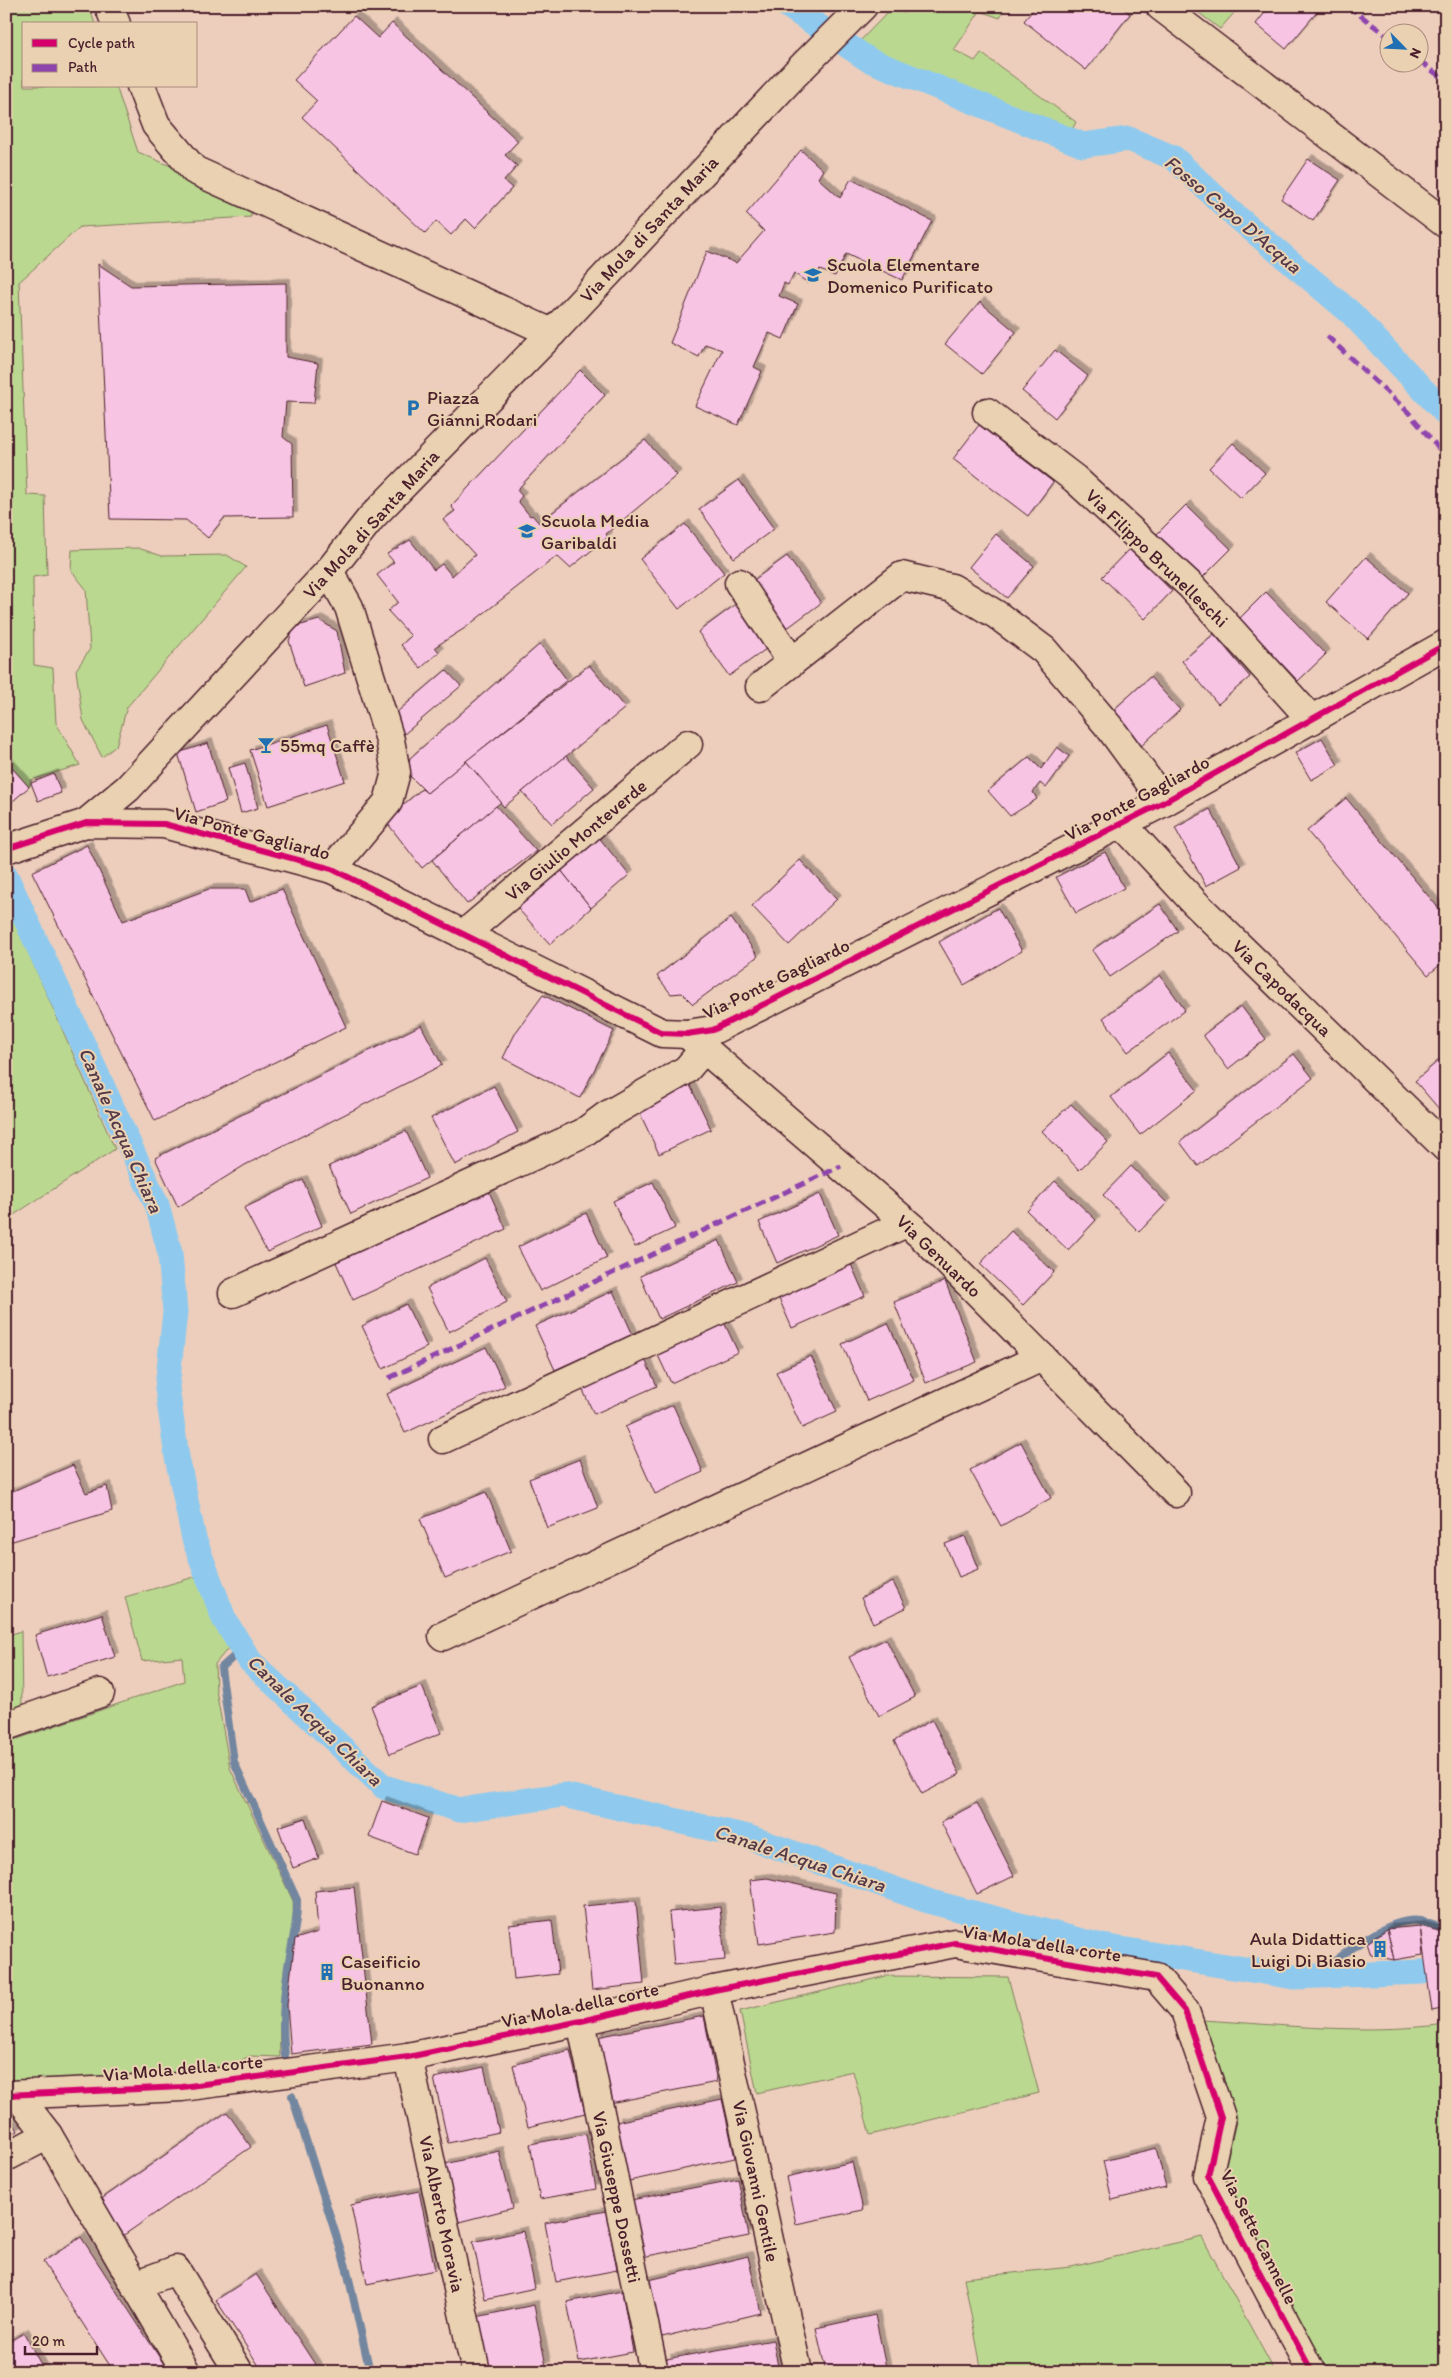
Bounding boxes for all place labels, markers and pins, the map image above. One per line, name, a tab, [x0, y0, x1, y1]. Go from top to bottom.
place label: Scuola Elementare Domenico Purificato	[827, 253, 993, 298]
school or university icon: Scuola Elementare Domenico Purificato	[803, 265, 823, 285]
place label: Piazza Gianni Rodari	[427, 386, 537, 431]
parking icon: Piazza Gianni Rodari	[403, 398, 423, 418]
place label: Scuola Media Garibaldi	[541, 509, 649, 554]
school or university icon: Scuola Media Garibaldi	[517, 521, 537, 541]
place label: 55mq Caffè	[280, 734, 375, 757]
bar icon: 55mq Caffè	[256, 735, 276, 755]
place label: Aula Didattica Luigi Di Biasio	[1250, 1927, 1366, 1972]
building icon: Aula Didattica Luigi Di Biasio	[1370, 1939, 1390, 1959]
place label: Caseificio Buonanno	[341, 1950, 425, 1995]
building icon: Caseificio Buonanno	[317, 1962, 337, 1982]

